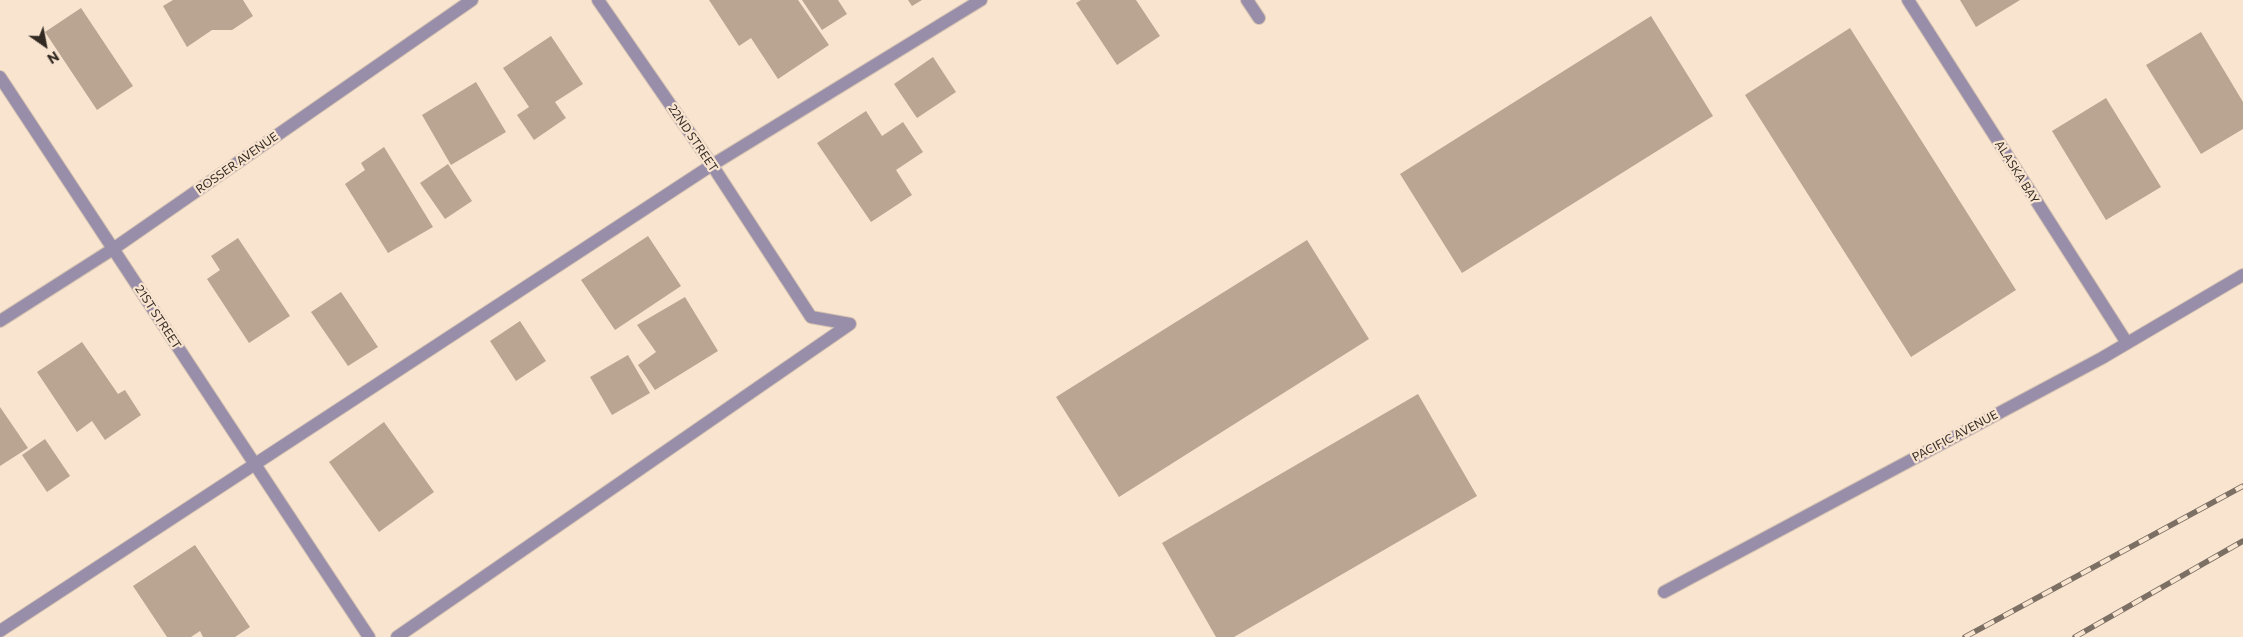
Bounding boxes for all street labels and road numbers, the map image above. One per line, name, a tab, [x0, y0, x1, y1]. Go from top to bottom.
street label: 22ND STREET	[665, 102, 721, 174]
street label: ROSSER AVENUE	[193, 129, 281, 197]
street label: ALASKA BAY	[1992, 138, 2042, 206]
street label: 21ST STREET	[132, 282, 184, 352]
street label: PACIFIC AVENUE	[1910, 407, 2000, 465]

